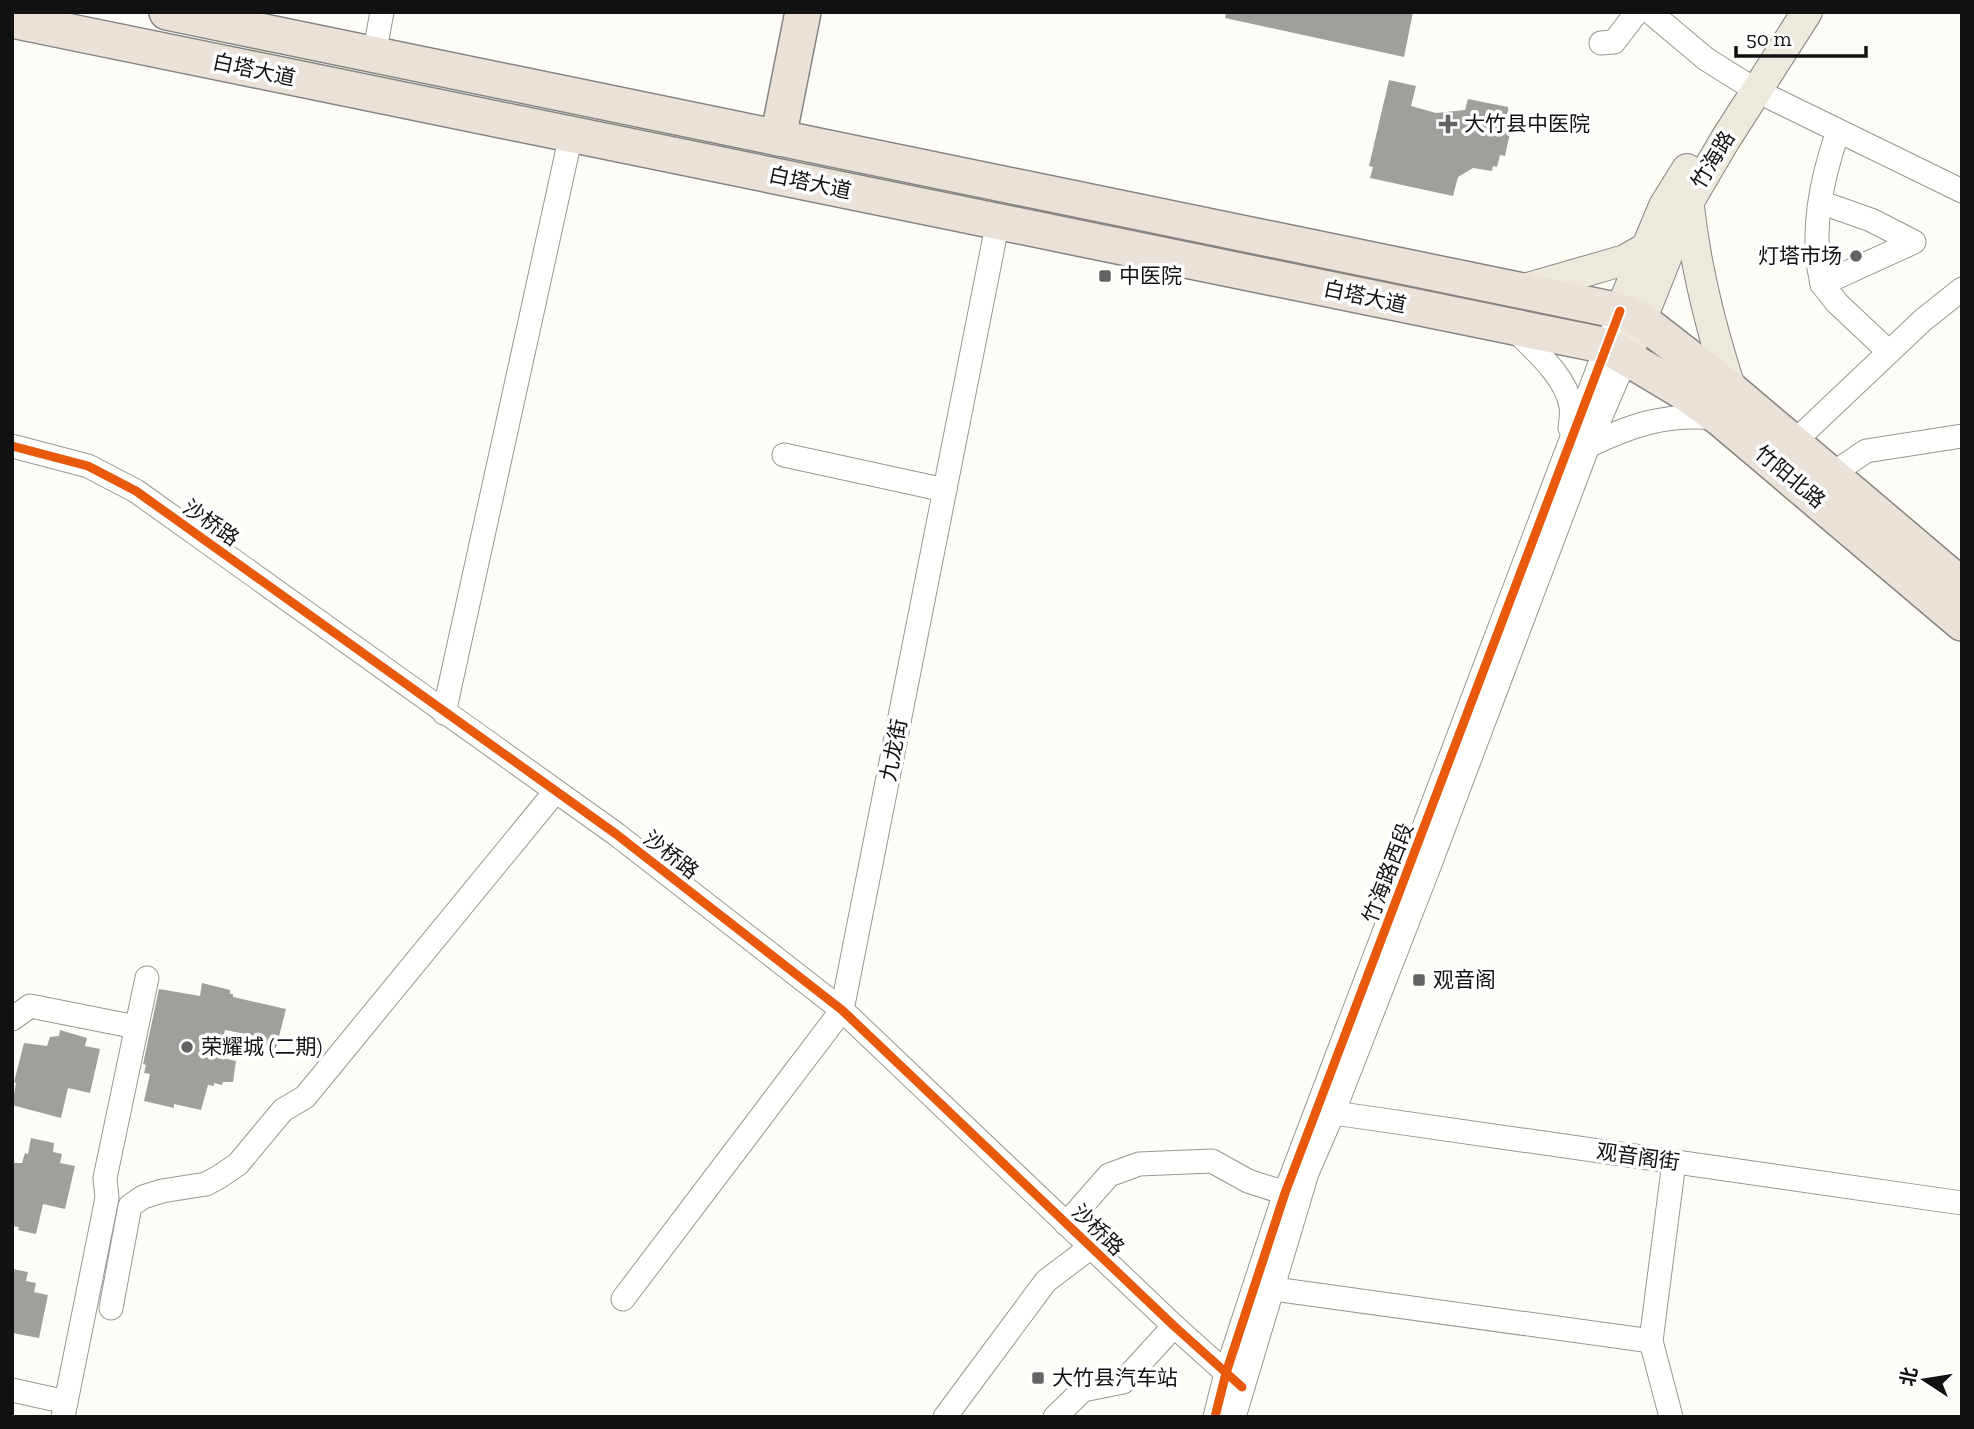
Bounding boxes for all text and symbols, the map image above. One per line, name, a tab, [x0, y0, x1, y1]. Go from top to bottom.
scale bar	[1736, 14, 1866, 58]
text: 50 m	[1746, 26, 1792, 51]
street label: 白塔大道	[210, 49, 298, 90]
place label: 大竹县中医院	[1464, 111, 1590, 136]
marker: 大竹县中医院	[1438, 114, 1458, 134]
street label: 竹海路	[1686, 126, 1740, 193]
street label: 白塔大道	[766, 162, 854, 203]
place label: 灯塔市场	[1758, 243, 1842, 268]
marker: 灯塔市场	[1848, 248, 1864, 264]
place label: 中医院	[1119, 263, 1182, 288]
marker: 中医院	[1097, 268, 1113, 284]
street label: 白塔大道	[1321, 276, 1409, 317]
street label: 竹阳北路	[1750, 440, 1831, 513]
street label: 沙桥路	[178, 494, 244, 551]
street label: 九龙街	[875, 717, 912, 783]
street label: 竹海路西段	[1357, 819, 1418, 926]
street label: 沙桥路	[639, 825, 704, 884]
place label: 观音阁	[1433, 967, 1496, 992]
marker: 观音阁	[1411, 972, 1427, 988]
place label: 荣耀城 (二期)	[201, 1034, 322, 1059]
marker: 荣耀城 (二期)	[179, 1039, 195, 1055]
street label: 观音阁街	[1595, 1138, 1681, 1175]
street label: 沙桥路	[1067, 1199, 1130, 1261]
north arrow	[1890, 1345, 1960, 1415]
place label: 大竹县汽车站	[1052, 1365, 1178, 1390]
text: 北	[1896, 1365, 1922, 1388]
marker: 大竹县汽车站	[1030, 1370, 1046, 1386]

